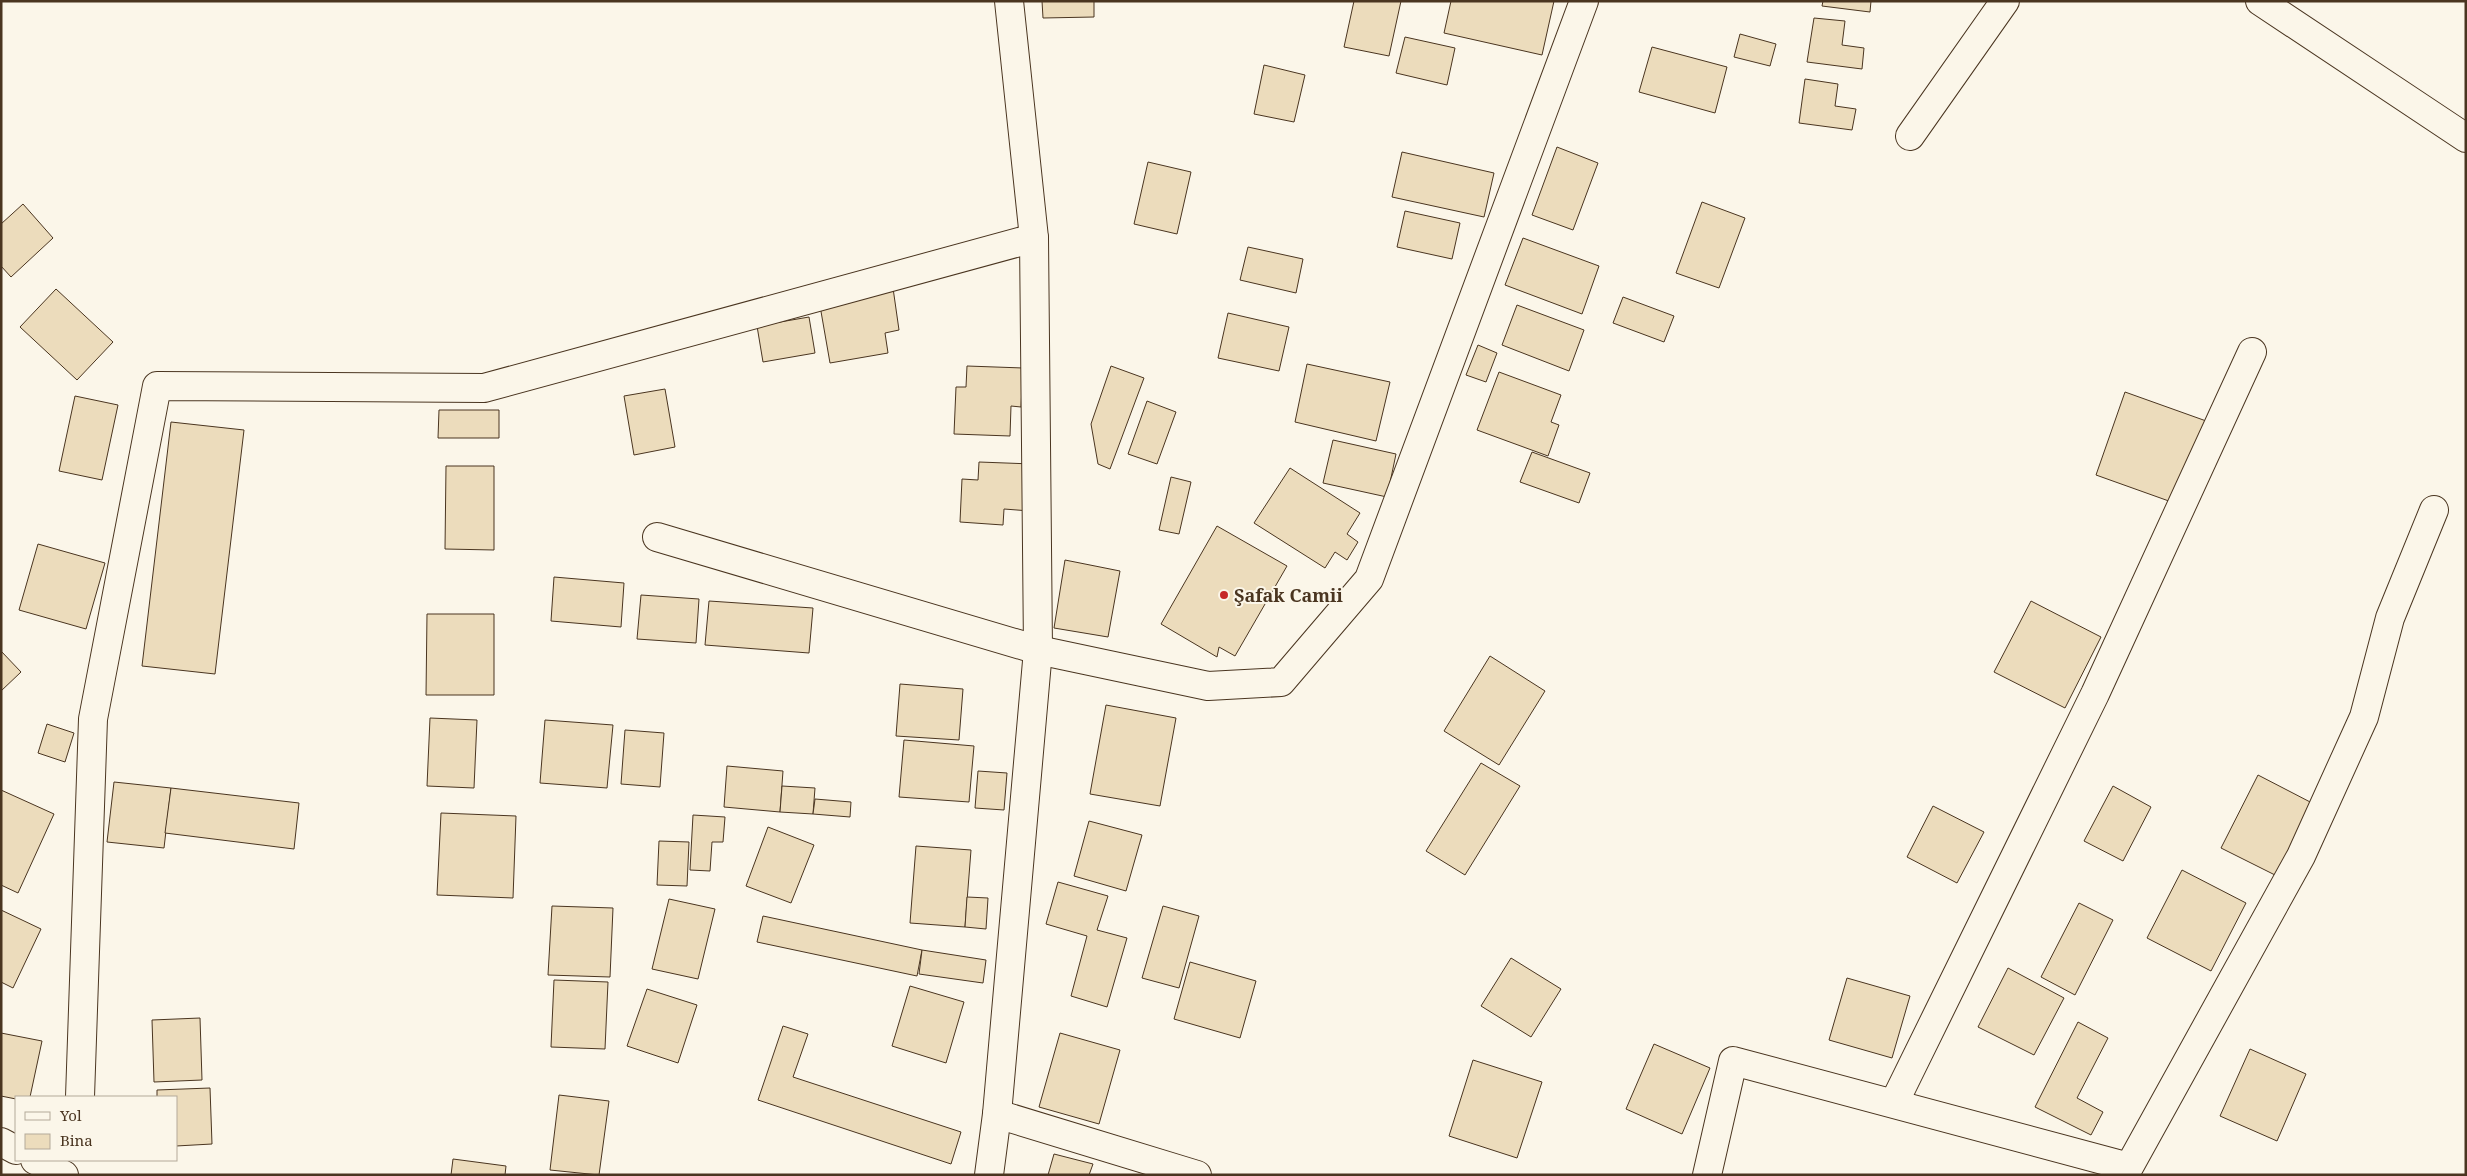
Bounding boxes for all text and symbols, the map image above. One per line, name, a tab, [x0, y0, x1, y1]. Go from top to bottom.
place label: Şafak Camii	[1234, 583, 1343, 607]
marker: Şafak Camii	[1218, 589, 1230, 601]
legend	[15, 1096, 178, 1161]
text: Yol	[59, 1105, 82, 1125]
text: Bina	[60, 1130, 93, 1150]

